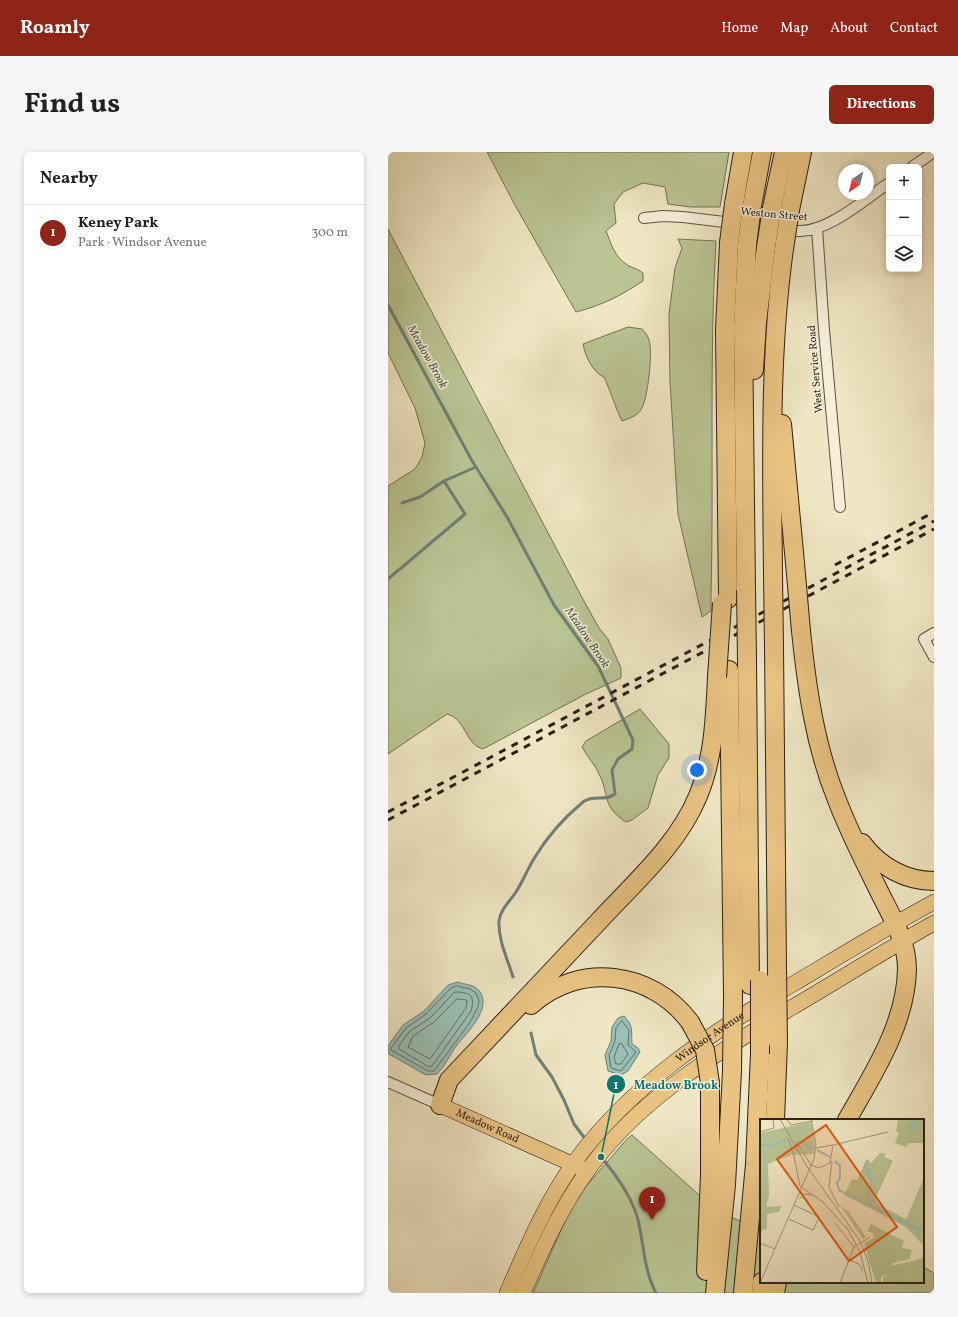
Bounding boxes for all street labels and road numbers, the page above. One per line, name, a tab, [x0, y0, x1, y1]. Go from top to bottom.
street label: Weston Street	[740, 205, 808, 225]
street label: West Service Road	[805, 324, 827, 414]
street label: Windsor Avenue	[673, 1008, 747, 1066]
street label: Meadow Road	[453, 1106, 522, 1147]

